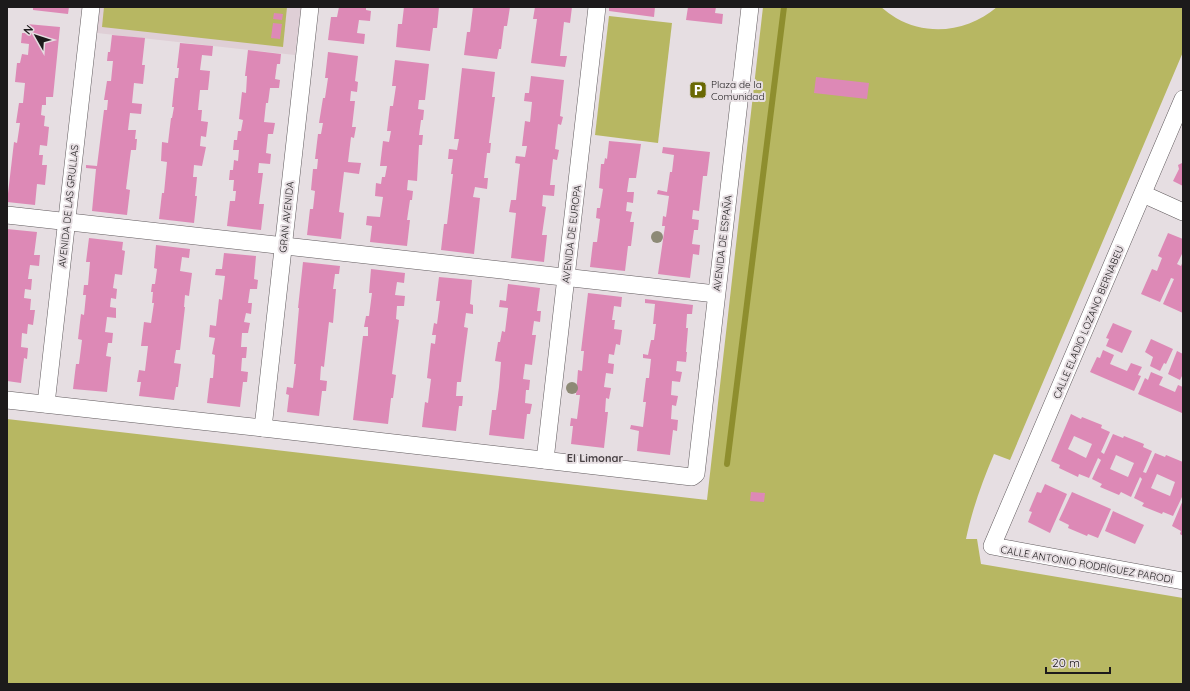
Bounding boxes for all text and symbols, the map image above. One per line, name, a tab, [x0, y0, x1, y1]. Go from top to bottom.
north arrow	[16, 16, 56, 56]
text: N	[20, 22, 36, 37]
place label: Plaza de la Comunidad	[711, 78, 764, 103]
parking icon: Plaza de la Comunidad	[688, 80, 708, 100]
street label: AVENIDA DE LAS GRULLAS	[56, 144, 81, 268]
street label: GRAN AVENIDA	[276, 180, 297, 253]
street label: AVENIDA DE EUROPA	[559, 184, 584, 284]
street label: AVENIDA DE ESPAÑA	[710, 194, 735, 292]
street label: CALLE ELADIO LOZANO BERNABEU	[1050, 244, 1127, 401]
district label: El Limonar	[567, 451, 623, 465]
street label: CALLE ANTONIO RODRÍGUEZ PARODI	[1000, 543, 1174, 586]
scale bar	[1046, 649, 1110, 675]
text: 20 m	[1052, 655, 1080, 670]

